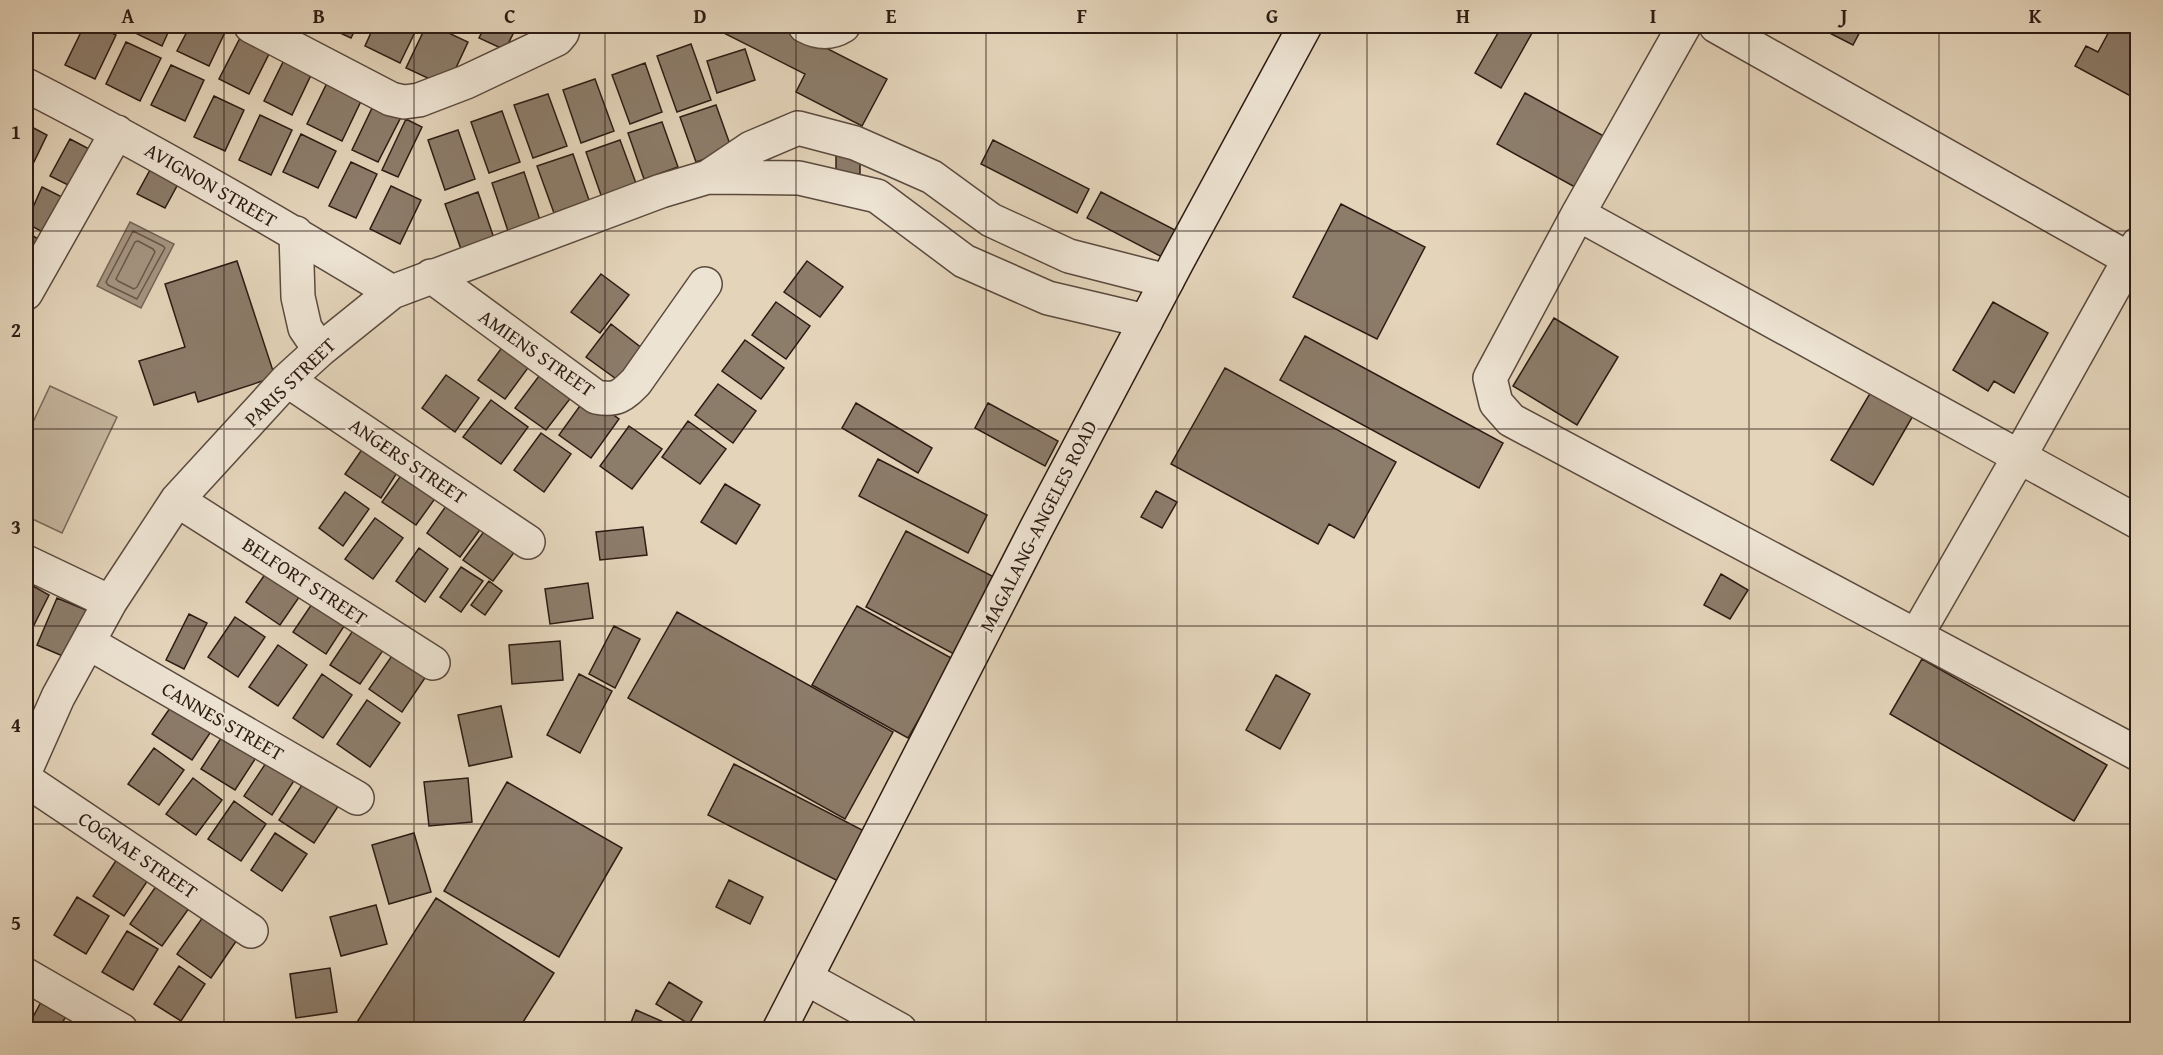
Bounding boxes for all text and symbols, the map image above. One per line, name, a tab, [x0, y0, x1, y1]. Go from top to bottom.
text: A	[122, 1, 135, 30]
text: B	[313, 1, 325, 30]
text: C	[504, 1, 516, 30]
text: D	[693, 1, 707, 30]
text: E	[886, 1, 897, 30]
text: F	[1077, 1, 1087, 30]
text: G	[1266, 1, 1278, 30]
text: H	[1456, 1, 1470, 30]
text: I	[1650, 1, 1656, 30]
text: J	[1838, 1, 1848, 30]
text: K	[2029, 1, 2042, 30]
text: 1	[11, 117, 21, 146]
street label: AVIGNON STREET	[140, 135, 283, 234]
street label: AMIENS STREET	[473, 302, 601, 403]
text: 2	[11, 315, 21, 344]
street label: PARIS STREET	[237, 330, 342, 433]
street label: ANGERS STREET	[343, 410, 473, 511]
street label: MAGALANG-ANGELES ROAD	[971, 415, 1104, 637]
text: 3	[11, 512, 21, 541]
street label: BELFORT STREET	[237, 529, 373, 632]
street label: CANNES STREET	[157, 674, 290, 767]
text: 4	[11, 710, 21, 739]
street label: COGNAE STREET	[73, 804, 204, 905]
text: 5	[11, 908, 21, 937]

